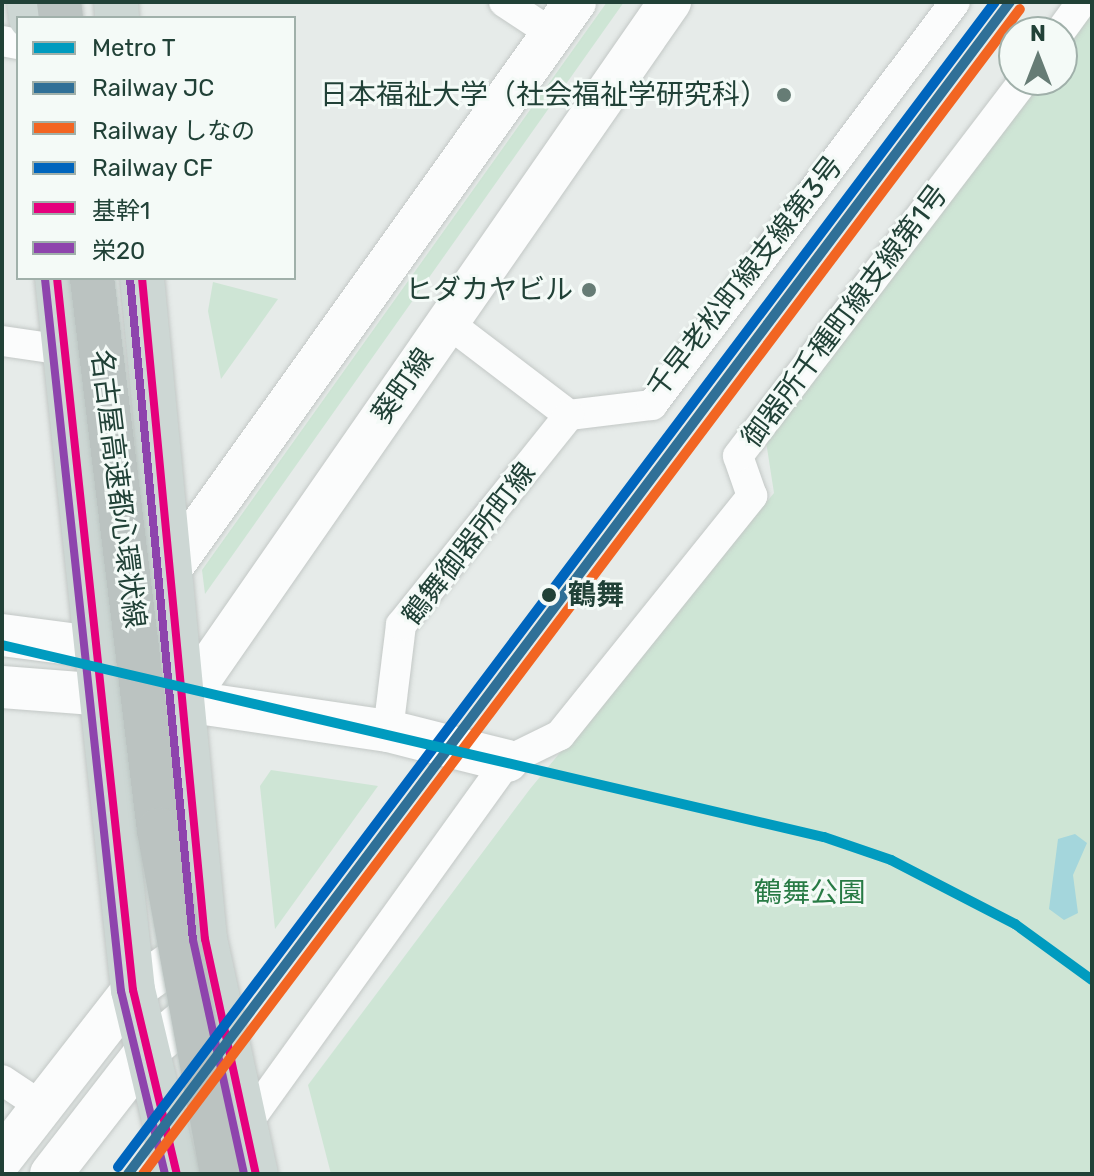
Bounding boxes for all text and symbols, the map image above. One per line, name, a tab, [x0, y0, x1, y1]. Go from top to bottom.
legend	[16, 16, 296, 280]
north arrow	[998, 16, 1078, 96]
text: N	[1030, 20, 1046, 47]
text: Metro T	[92, 34, 176, 62]
text: Railway JC	[92, 74, 214, 102]
place label: 日本福祉大学（社会福祉学研究科）	[320, 78, 768, 112]
marker: 日本福祉大学（社会福祉学研究科）	[775, 86, 793, 104]
text: Railway しなの	[92, 117, 255, 145]
street label: 千早老松町線支線第3号	[640, 150, 850, 404]
text: Railway CF	[92, 154, 213, 182]
street label: 御器所千種町線支線第1号	[735, 178, 955, 454]
text: 基幹1	[92, 197, 150, 225]
text: 栄20	[92, 237, 145, 265]
place label: ヒダカヤビル	[405, 273, 573, 307]
marker: ヒダカヤビル	[580, 281, 598, 299]
street label: 葵町線	[365, 342, 441, 430]
street label: 名古屋高速都心環状線	[84, 348, 152, 630]
street label: 鶴舞御器所町線	[395, 456, 543, 632]
place label: 鶴舞	[568, 578, 624, 612]
marker: 鶴舞	[537, 583, 561, 607]
park label: 鶴舞公園	[754, 876, 866, 910]

